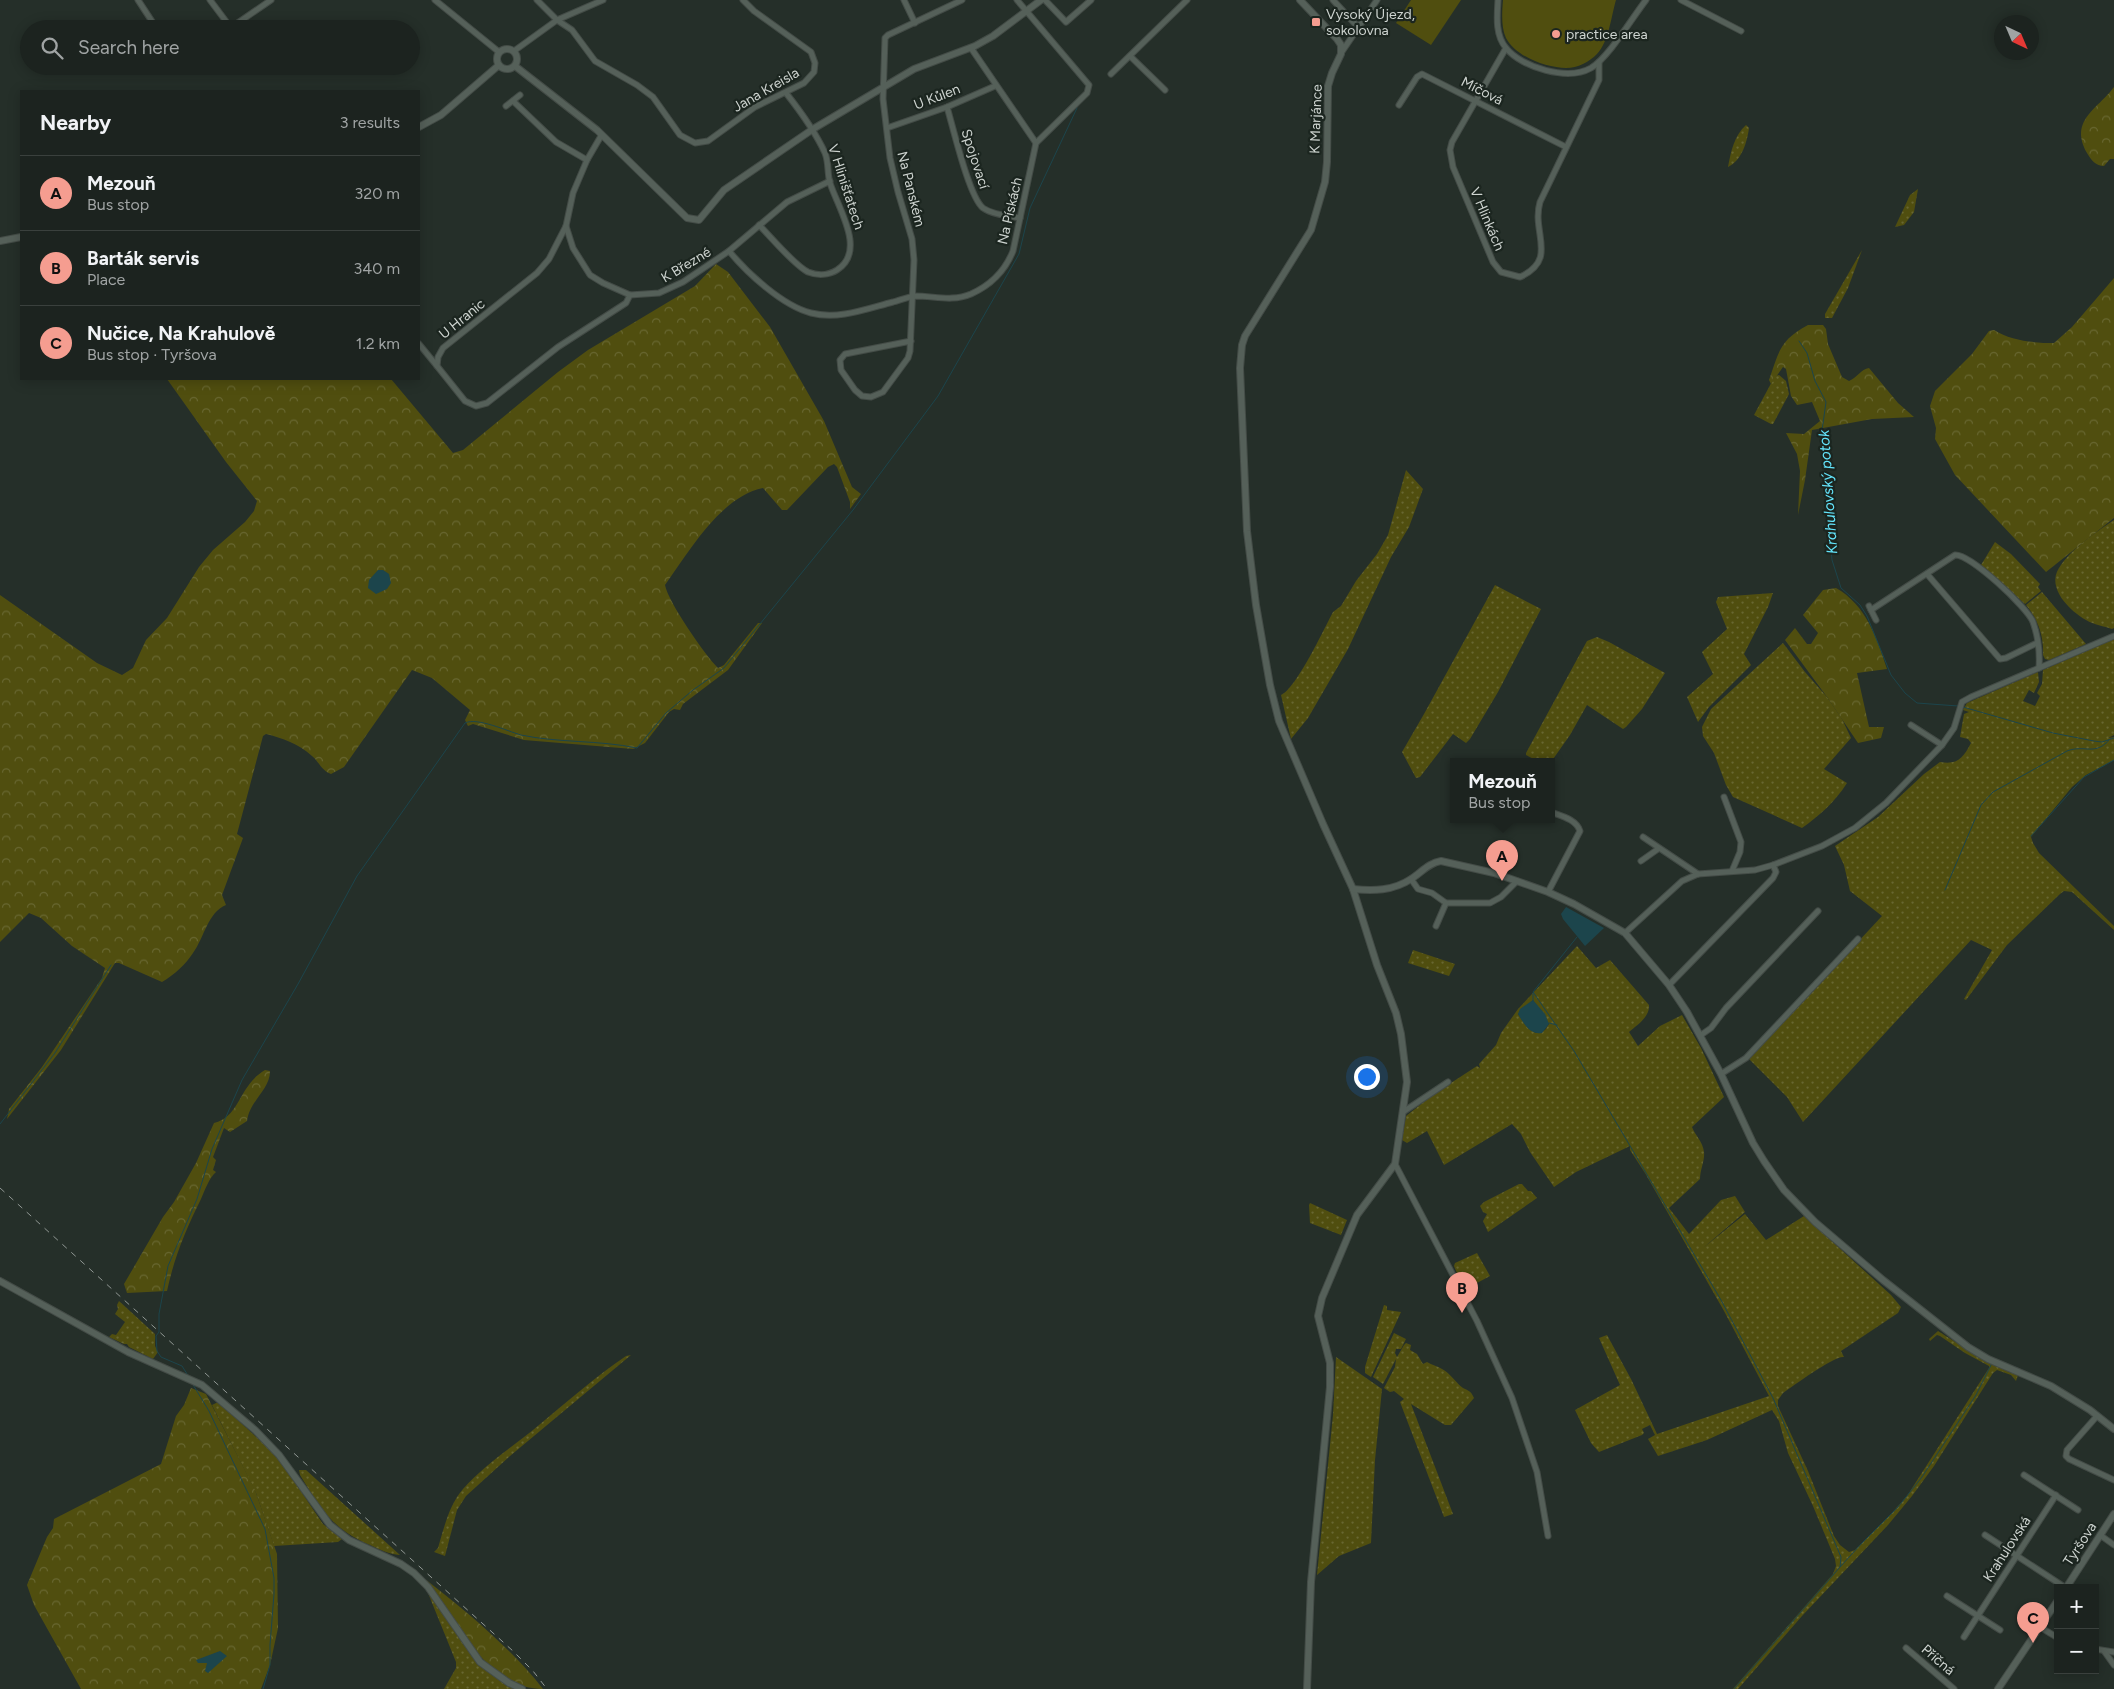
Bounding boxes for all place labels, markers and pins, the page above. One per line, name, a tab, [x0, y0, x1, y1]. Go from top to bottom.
place label: Vysoký Újezd, sokolovna	[1326, 6, 1415, 39]
marker: Vysoký Újezd, sokolovna	[1310, 16, 1322, 28]
place label: practice area	[1566, 26, 1648, 43]
marker: practice area	[1550, 28, 1562, 40]
pin: A	[1486, 840, 1518, 881]
pin: B	[1446, 1272, 1478, 1313]
pin: C	[2017, 1602, 2049, 1643]

